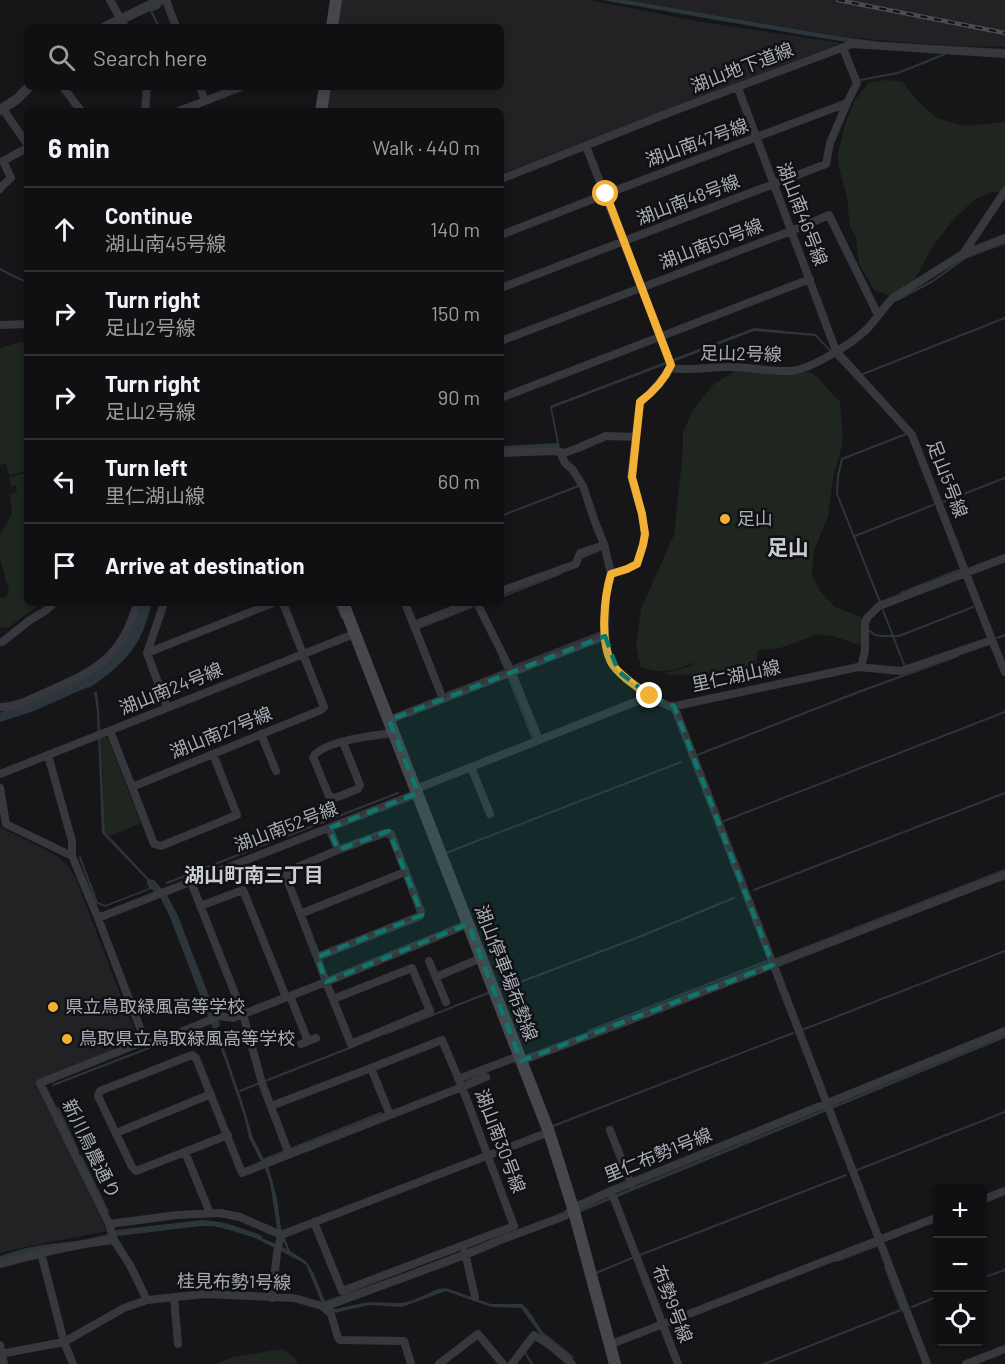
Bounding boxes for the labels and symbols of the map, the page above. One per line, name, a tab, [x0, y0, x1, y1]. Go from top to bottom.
street label: 湖山地下道線	[687, 37, 796, 97]
street label: 湖山南47号線	[642, 113, 751, 171]
street label: 湖山南46号線	[773, 159, 833, 269]
street label: 湖山南48号線	[633, 169, 743, 229]
route start	[592, 180, 618, 206]
street label: 湖山南50号線	[656, 213, 766, 273]
street label: 足山2号線	[700, 341, 782, 365]
street label: 足山5号線	[923, 437, 973, 521]
place label: 足山	[737, 507, 773, 529]
marker: 足山	[718, 512, 732, 526]
district label: 足山	[767, 534, 809, 559]
street label: 里仁湖山線	[689, 655, 782, 695]
street label: 湖山南24号線	[116, 657, 226, 719]
route end	[636, 682, 662, 708]
street label: 湖山南27号線	[166, 702, 275, 763]
street label: 湖山南52号線	[231, 796, 340, 856]
district label: 湖山町南三丁目	[184, 862, 324, 886]
street label: 湖山停車場布勢線	[471, 901, 543, 1044]
place label: 県立鳥取緑風高等学校	[65, 995, 245, 1017]
marker: 県立鳥取緑風高等学校	[46, 1000, 60, 1014]
place label: 鳥取県立鳥取緑風高等学校	[79, 1027, 295, 1049]
marker: 鳥取県立鳥取緑風高等学校	[60, 1032, 74, 1046]
street label: 湖山南30号線	[471, 1086, 531, 1196]
street label: 新川鳥農通り	[58, 1095, 125, 1202]
street label: 里仁布勢1号線	[601, 1122, 715, 1186]
street label: 布勢9号線	[648, 1262, 698, 1346]
street label: 桂見布勢1号線	[177, 1269, 291, 1293]

